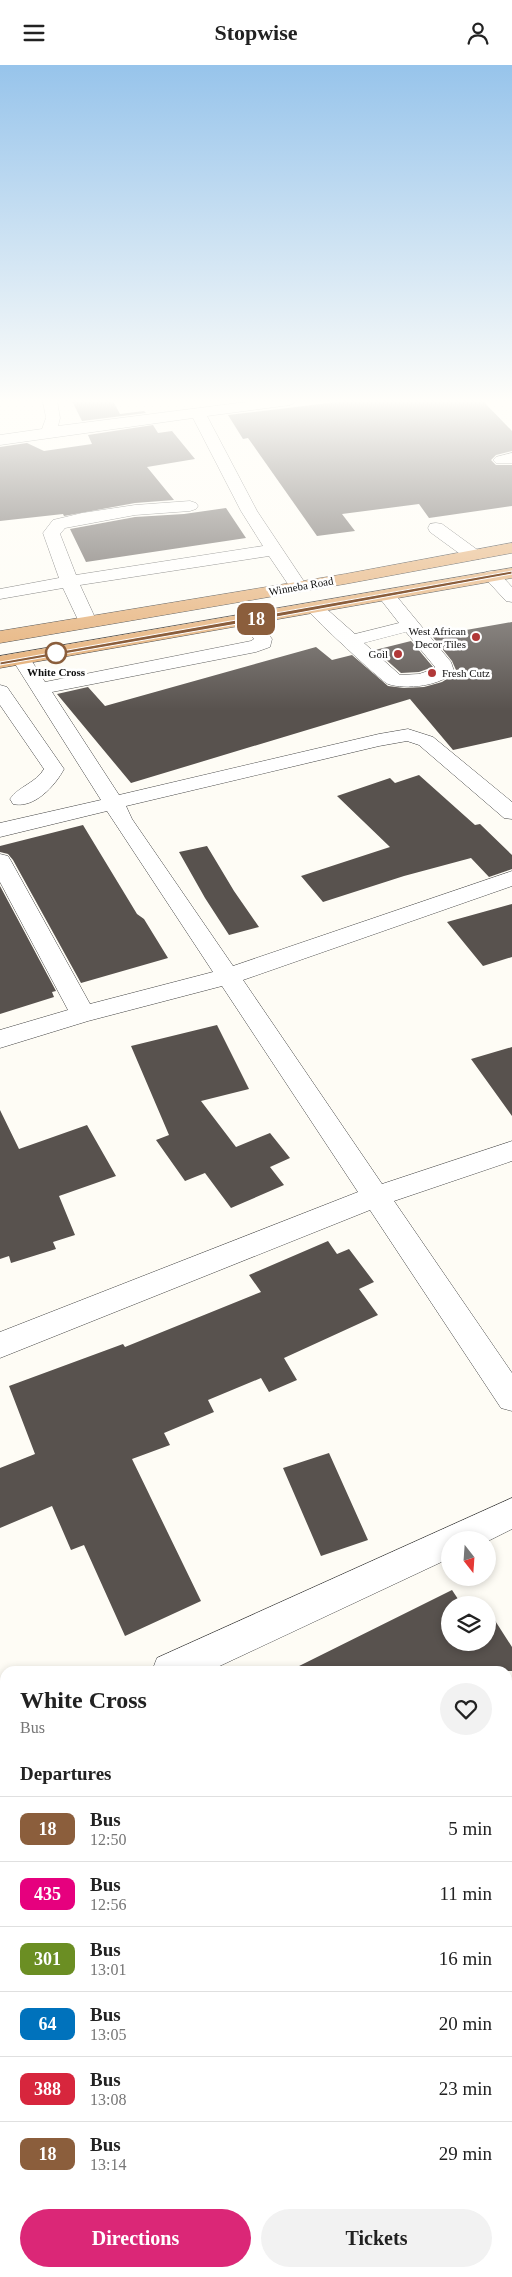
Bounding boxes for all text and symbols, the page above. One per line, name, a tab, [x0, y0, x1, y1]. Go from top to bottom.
icon: menu	[20, 19, 48, 47]
icon: person	[464, 19, 492, 47]
text: Stopwise	[214, 20, 298, 45]
street label: Winneba Road	[268, 574, 335, 598]
line badge: 18	[234, 603, 278, 635]
text: 18	[247, 609, 265, 629]
place label: West African Decor Tiles	[409, 625, 466, 650]
marker: West African Decor Tiles	[470, 631, 482, 643]
marker: White Cross	[45, 642, 67, 664]
place label: Goil	[368, 648, 388, 660]
marker: Goil	[392, 648, 404, 660]
place label: White Cross	[27, 666, 86, 678]
marker: Fresh Cutz	[426, 667, 438, 679]
place label: Fresh Cutz	[442, 667, 490, 679]
north arrow	[441, 1531, 496, 1586]
map controls	[441, 1531, 496, 1651]
button: layers	[441, 1596, 496, 1651]
button: heart	[440, 1683, 492, 1735]
text: White Cross	[20, 1687, 147, 1713]
text: Bus	[20, 1719, 45, 1736]
text: Departures	[20, 1763, 111, 1784]
text: Bus	[90, 1809, 121, 1830]
text: 5 min	[448, 1818, 492, 1839]
text: 18	[39, 1819, 57, 1839]
text: 12:50	[90, 1831, 126, 1848]
text: Bus	[90, 1874, 121, 1895]
text: 11 min	[439, 1883, 492, 1904]
text: 435	[34, 1884, 61, 1904]
text: 12:56	[90, 1896, 126, 1913]
text: Bus	[90, 1939, 121, 1960]
text: 16 min	[439, 1948, 492, 1969]
text: 301	[34, 1949, 61, 1969]
text: 13:01	[90, 1961, 126, 1978]
text: Bus	[90, 2004, 121, 2025]
text: 20 min	[439, 2013, 492, 2034]
text: 64	[39, 2014, 57, 2034]
text: 13:05	[90, 2026, 126, 2043]
text: Bus	[90, 2069, 121, 2090]
text: 23 min	[439, 2078, 492, 2099]
text: 388	[34, 2079, 61, 2099]
text: 13:08	[90, 2091, 126, 2108]
text: Bus	[90, 2134, 121, 2155]
text: 29 min	[439, 2143, 492, 2164]
text: 18	[39, 2144, 57, 2164]
text: 13:14	[90, 2156, 126, 2173]
button: Directions	[20, 2209, 251, 2267]
button: Tickets	[261, 2209, 492, 2267]

